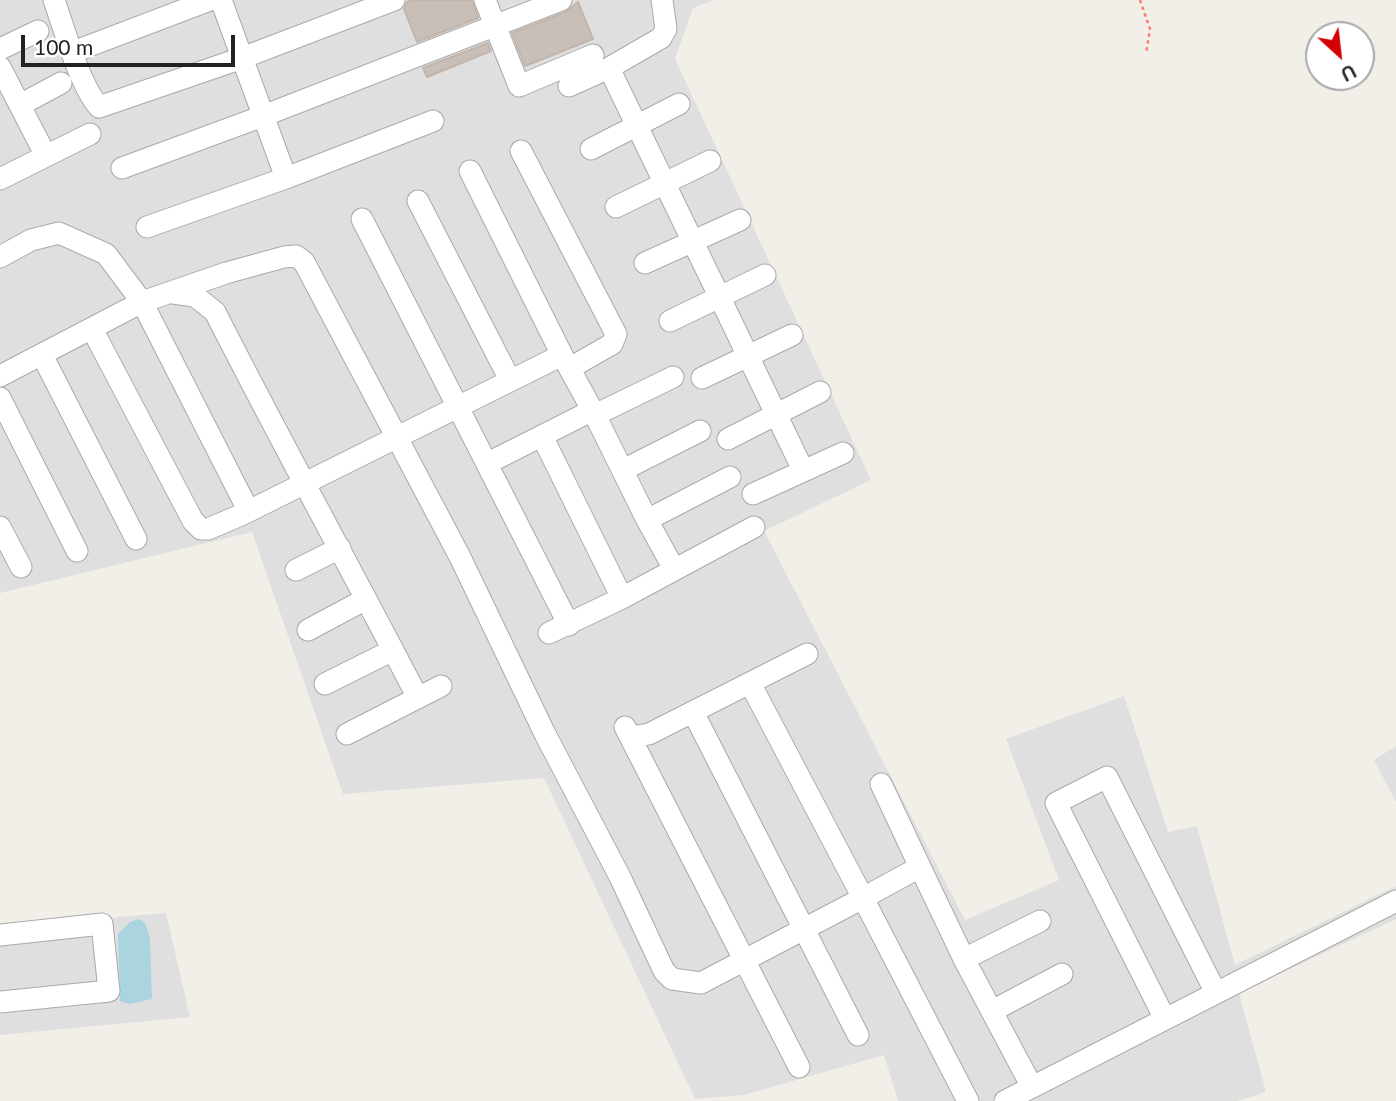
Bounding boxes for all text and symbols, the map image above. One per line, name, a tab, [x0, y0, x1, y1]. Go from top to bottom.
scale bar	[24, 21, 238, 65]
north arrow	[1305, 21, 1375, 91]
text: 100 m	[34, 34, 93, 59]
text: U	[1337, 60, 1360, 87]

